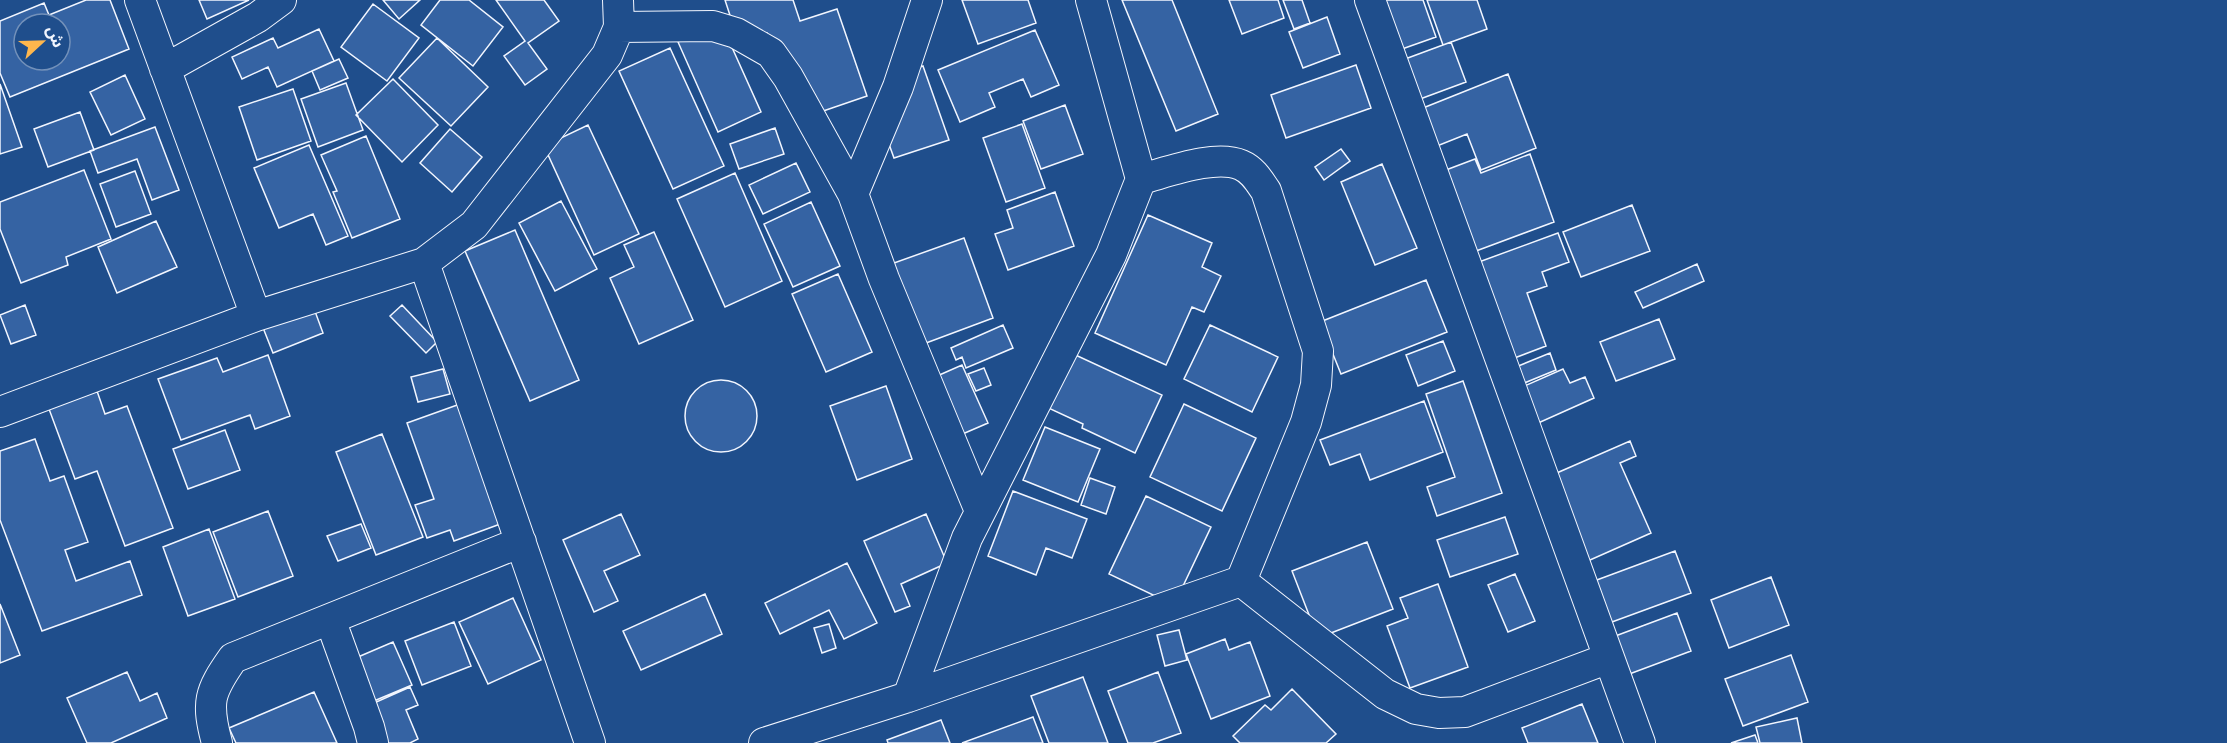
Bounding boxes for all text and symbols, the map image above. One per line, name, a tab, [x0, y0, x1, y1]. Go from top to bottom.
north arrow	[12, 12, 72, 72]
text: ش	[43, 23, 68, 50]

